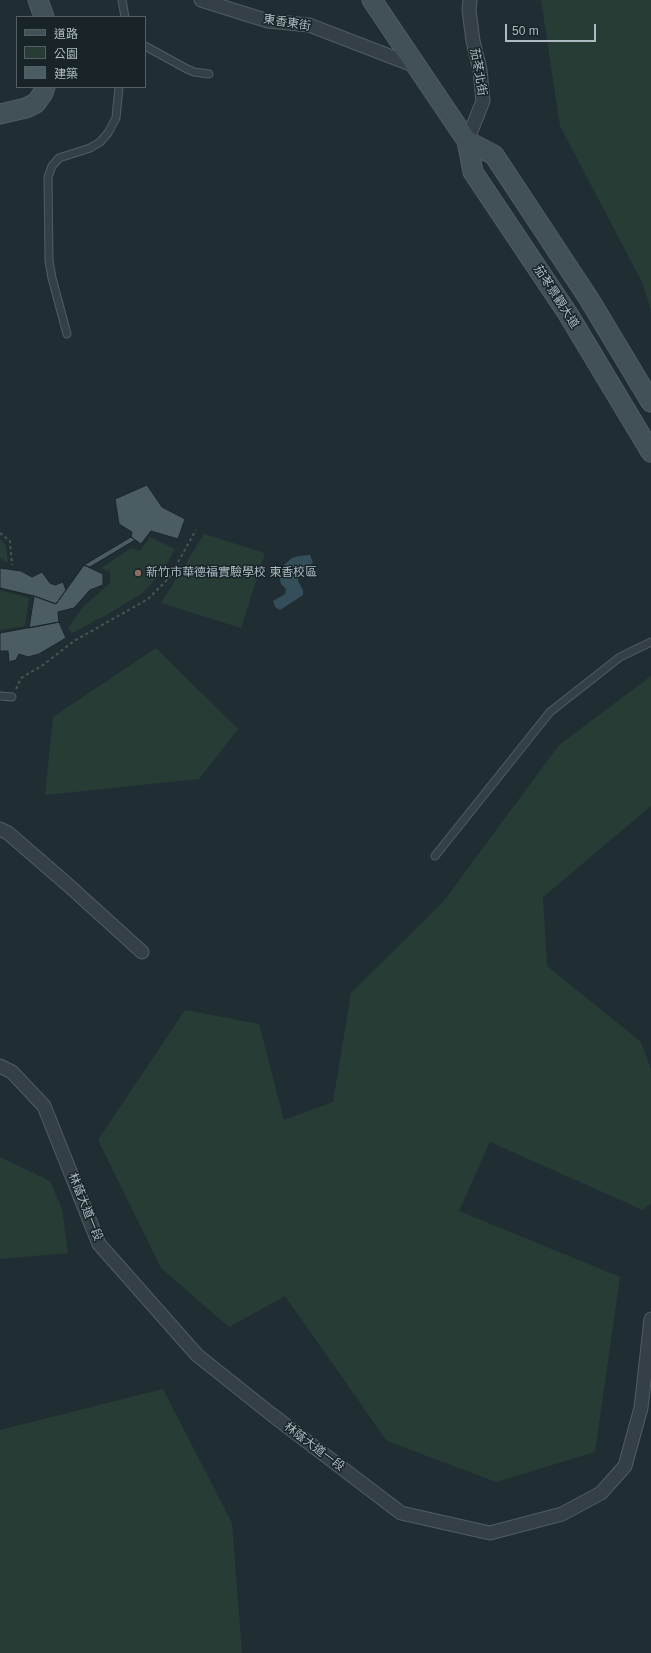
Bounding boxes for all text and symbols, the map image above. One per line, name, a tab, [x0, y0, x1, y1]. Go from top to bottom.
street label: 東香東街	[262, 12, 312, 34]
legend	[16, 16, 146, 88]
scale bar	[507, 16, 598, 42]
text: 50 m	[512, 24, 539, 38]
text: 道路	[54, 27, 78, 41]
text: 公園	[54, 47, 78, 61]
street label: 茄苳北街	[467, 47, 489, 97]
text: 建築	[54, 67, 78, 81]
street label: 茄苳景觀大道	[530, 263, 582, 331]
place label: 新竹市華德福實驗學校 東香校區	[146, 566, 317, 580]
marker: 新竹市華德福實驗學校 東香校區	[133, 568, 143, 578]
street label: 林蔭大道一段	[65, 1171, 105, 1243]
street label: 林蔭大道一段	[281, 1420, 347, 1474]

